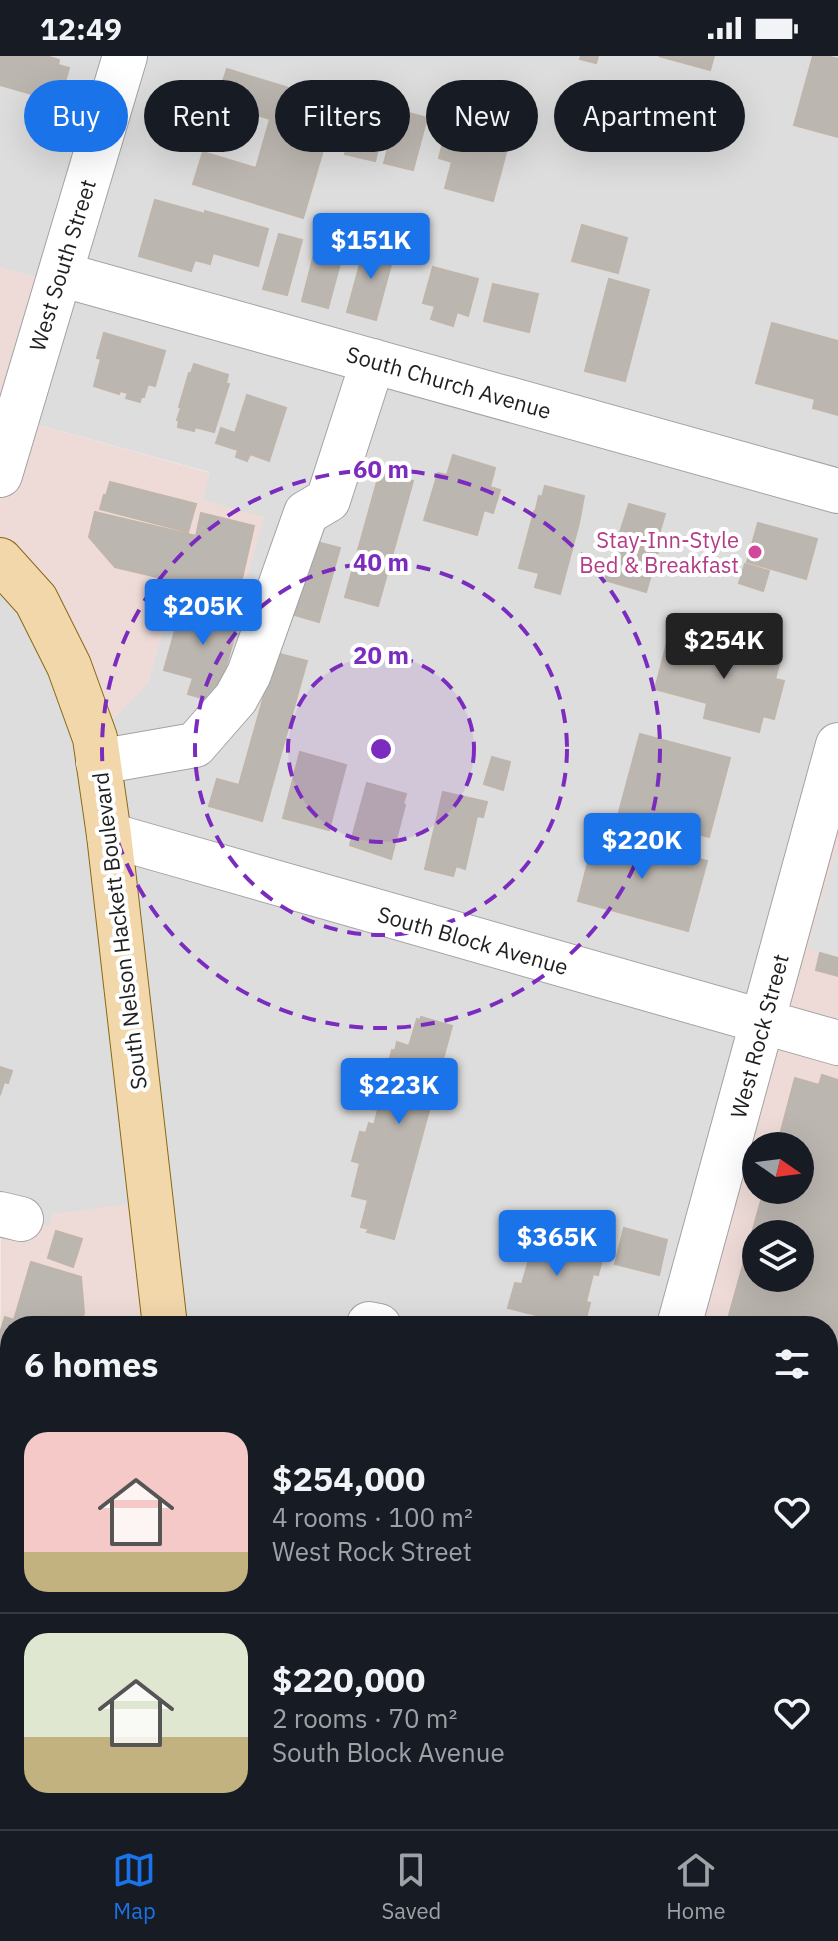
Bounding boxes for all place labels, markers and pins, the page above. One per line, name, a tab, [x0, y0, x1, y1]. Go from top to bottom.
pin: $151K	[315, 213, 427, 281]
place label: Stay-Inn-Style Bed & Breakfast	[579, 525, 739, 579]
marker: Stay-Inn-Style Bed & Breakfast	[746, 543, 764, 561]
pin: $205K	[147, 579, 259, 647]
pin: $254K	[668, 613, 780, 681]
centre of rings	[367, 735, 395, 763]
pin: $220K	[586, 813, 698, 881]
pin: $223K	[343, 1058, 455, 1126]
pin: $365K	[501, 1210, 613, 1278]

